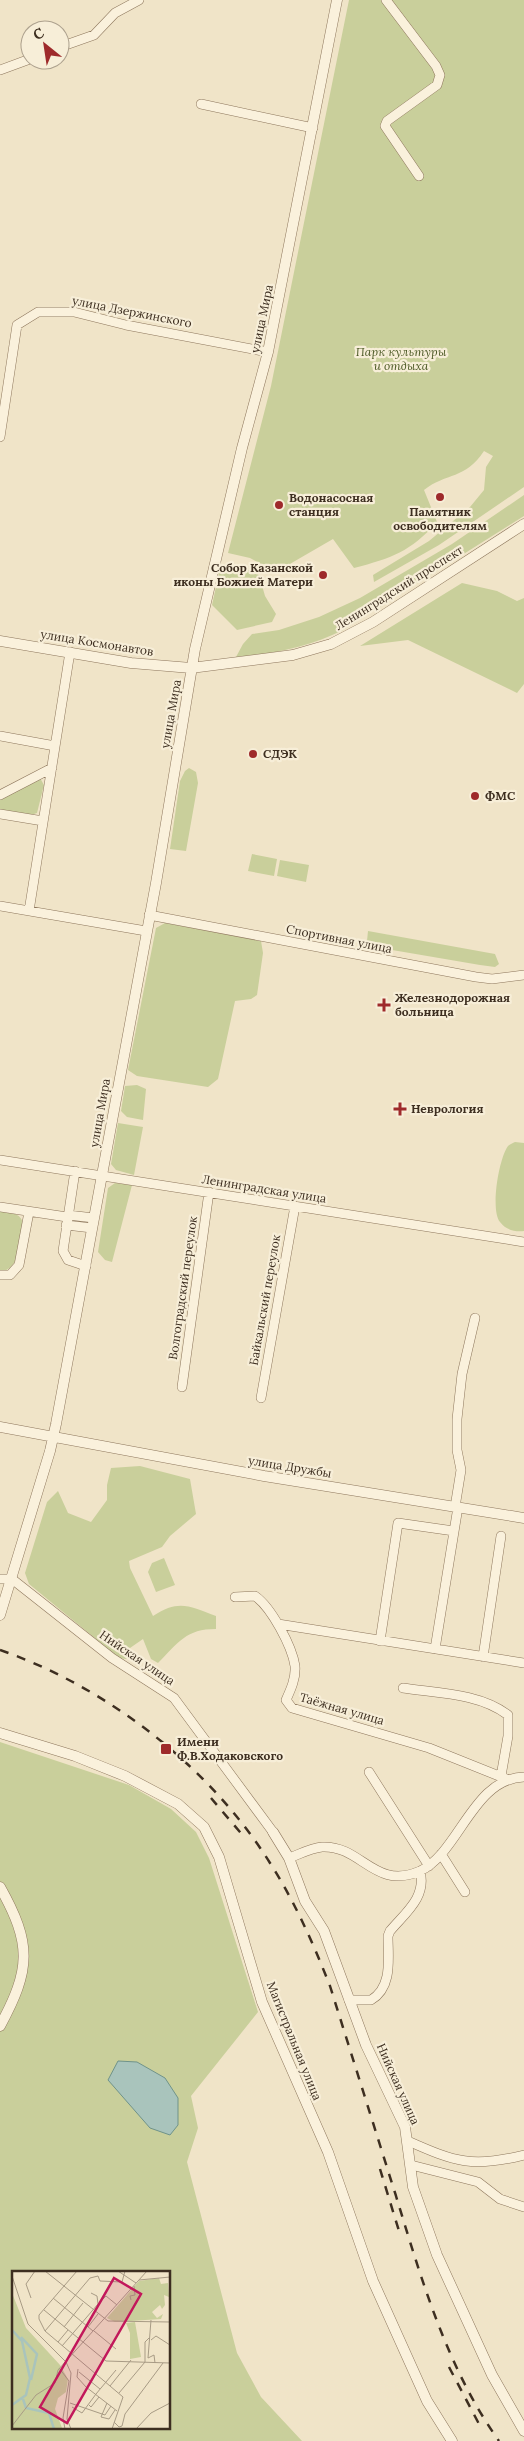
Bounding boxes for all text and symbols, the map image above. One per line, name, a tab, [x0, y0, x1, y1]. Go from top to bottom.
north arrow	[20, 20, 70, 70]
text: С	[30, 23, 47, 44]
street label: улица Мира	[247, 283, 276, 354]
street label: улица Дзержинского	[71, 293, 193, 330]
park label: Парк культуры и отдыха	[356, 344, 447, 373]
place label: Водонасосная станция	[289, 490, 373, 519]
marker: Памятник освободителям	[434, 491, 446, 503]
marker: Водонасосная станция	[273, 499, 285, 511]
place label: Памятник освободителям	[393, 504, 487, 533]
street label: Ленинградский проспект	[332, 542, 466, 633]
place label: Собор Казанской иконы Божией Матери	[173, 560, 313, 589]
marker: Собор Казанской иконы Божией Матери	[317, 569, 329, 581]
street label: улица Космонавтов	[40, 626, 155, 659]
street label: улица Мира	[157, 678, 184, 749]
place label: СДЭК	[263, 746, 297, 761]
marker: СДЭК	[247, 748, 259, 760]
place label: ФМС	[485, 788, 516, 803]
marker: ФМС	[469, 790, 481, 802]
street label: Спортивная улица	[285, 921, 393, 956]
place label: Железнодорожная больница	[395, 990, 510, 1019]
marker: Железнодорожная больница	[377, 998, 391, 1012]
street label: улица Мира	[86, 1077, 113, 1148]
place label: Неврология	[411, 1101, 484, 1116]
marker: Неврология	[393, 1102, 407, 1116]
street label: Ленинградская улица	[201, 1171, 327, 1206]
street label: Волгоградский переулок	[165, 1215, 200, 1361]
street label: Байкальский переулок	[246, 1233, 283, 1366]
street label: улица Дружбы	[247, 1453, 333, 1481]
street label: Нийская улица	[97, 1627, 178, 1688]
street label: Таёжная улица	[298, 1689, 386, 1728]
place label: Имени Ф.В.Ходаковского	[177, 1734, 283, 1763]
marker: Имени Ф.В.Ходаковского	[159, 1742, 173, 1756]
street label: Магистральная улица	[264, 1979, 325, 2102]
street label: Нийская улица	[374, 2041, 423, 2127]
inset map	[12, 2271, 170, 2428]

